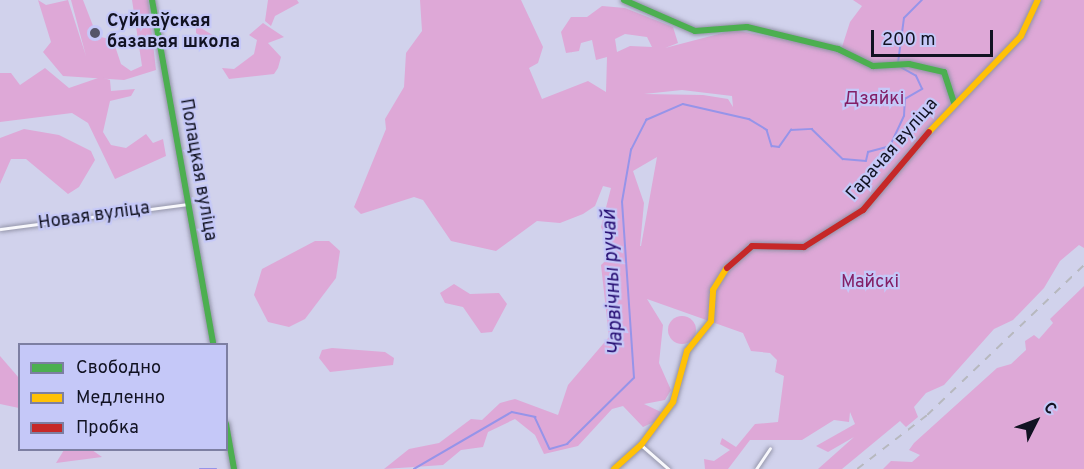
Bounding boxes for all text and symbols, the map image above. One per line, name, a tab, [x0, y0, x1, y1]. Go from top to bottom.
place label: Суйкаўская базавая школа	[107, 12, 240, 54]
scale bar	[874, 18, 996, 56]
marker: Суйкаўская базавая школа	[88, 26, 102, 40]
text: 200 m	[882, 29, 935, 52]
park label: Дзяйкі	[844, 89, 904, 111]
street label: Гарачая вуліца	[843, 94, 943, 206]
street label: Полацкая вуліца	[174, 97, 220, 243]
street label: Новая вуліца	[37, 198, 151, 236]
water label: Чарвічны ручай	[598, 209, 630, 355]
park label: Майскі	[841, 272, 899, 294]
legend	[18, 343, 228, 451]
text: Свободно	[76, 357, 161, 380]
text: Медленно	[76, 387, 165, 410]
north arrow	[1006, 391, 1066, 451]
text: С	[1039, 398, 1060, 419]
text: Пробка	[76, 417, 139, 440]

